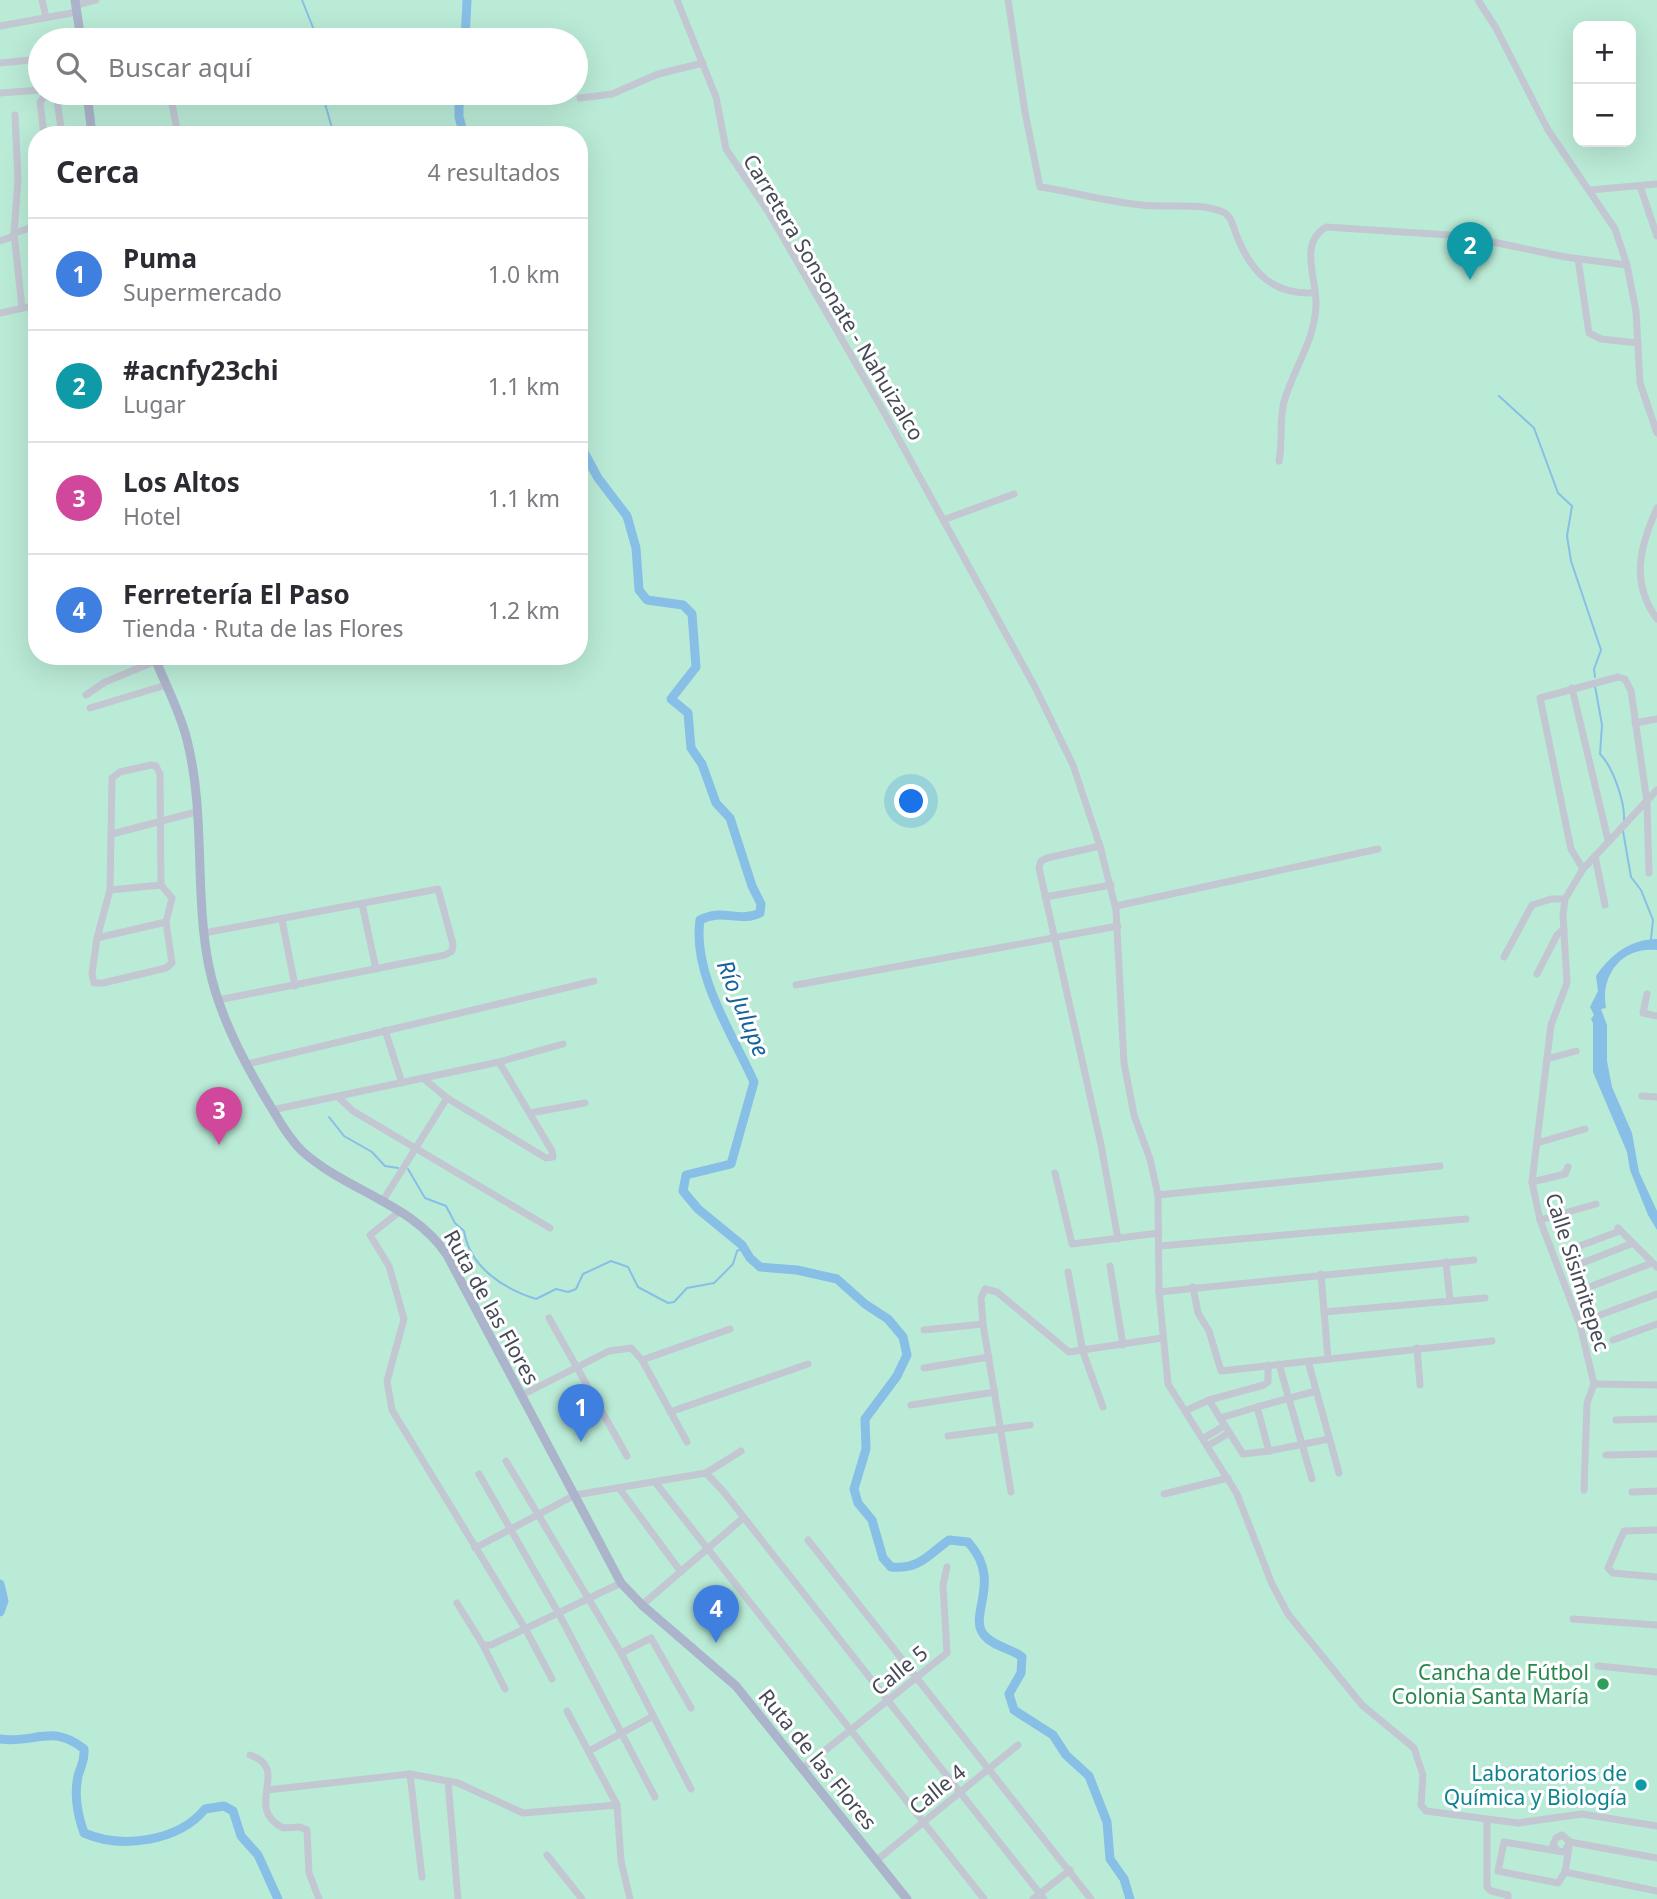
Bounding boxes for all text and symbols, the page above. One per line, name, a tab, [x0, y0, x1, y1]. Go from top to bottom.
map controls	[1573, 21, 1636, 147]
button: +	[1573, 21, 1636, 84]
search box	[28, 28, 588, 105]
icon: search	[52, 48, 90, 86]
text: Buscar aquí	[108, 49, 251, 85]
button: −	[1573, 84, 1636, 147]
street label: Carretera Sonsonate - Nahuizalco	[737, 149, 931, 445]
text: Cerca	[56, 151, 139, 192]
text: 4 resultados	[427, 156, 560, 188]
pin: 2	[1447, 222, 1493, 280]
text: Puma	[123, 240, 197, 276]
text: 1	[72, 258, 86, 290]
text: 1.0 km	[488, 258, 560, 290]
text: Supermercado	[123, 276, 282, 308]
text: #acnfy23chi	[123, 352, 278, 388]
text: 2	[72, 370, 86, 402]
text: 1.1 km	[488, 370, 560, 402]
text: Lugar	[123, 388, 186, 420]
text: Los Altos	[123, 464, 240, 500]
text: 3	[72, 482, 86, 514]
text: 1.1 km	[488, 482, 560, 514]
text: Hotel	[123, 500, 181, 532]
text: Ferretería El Paso	[123, 576, 350, 612]
text: 4	[72, 594, 86, 626]
text: 1.2 km	[488, 594, 560, 626]
text: Tienda · Ruta de las Flores	[123, 612, 404, 644]
your location	[894, 784, 928, 818]
water label: Río Julupe	[710, 955, 778, 1061]
pin: 3	[196, 1087, 242, 1145]
street label: Calle Sisimitepec	[1539, 1189, 1617, 1355]
street label: Ruta de las Flores	[438, 1225, 546, 1389]
pin: 1	[558, 1384, 604, 1442]
pin: 4	[693, 1585, 739, 1643]
street label: Calle 5	[865, 1639, 933, 1701]
place label: Cancha de Fútbol Colonia Santa María	[1391, 1658, 1589, 1710]
marker: Cancha de Fútbol Colonia Santa María	[1595, 1676, 1611, 1692]
street label: Ruta de las Flores	[753, 1683, 883, 1835]
street label: Calle 4	[903, 1758, 971, 1820]
place label: Laboratorios de Química y Biología	[1444, 1759, 1627, 1811]
marker: Laboratorios de Química y Biología	[1633, 1777, 1649, 1793]

